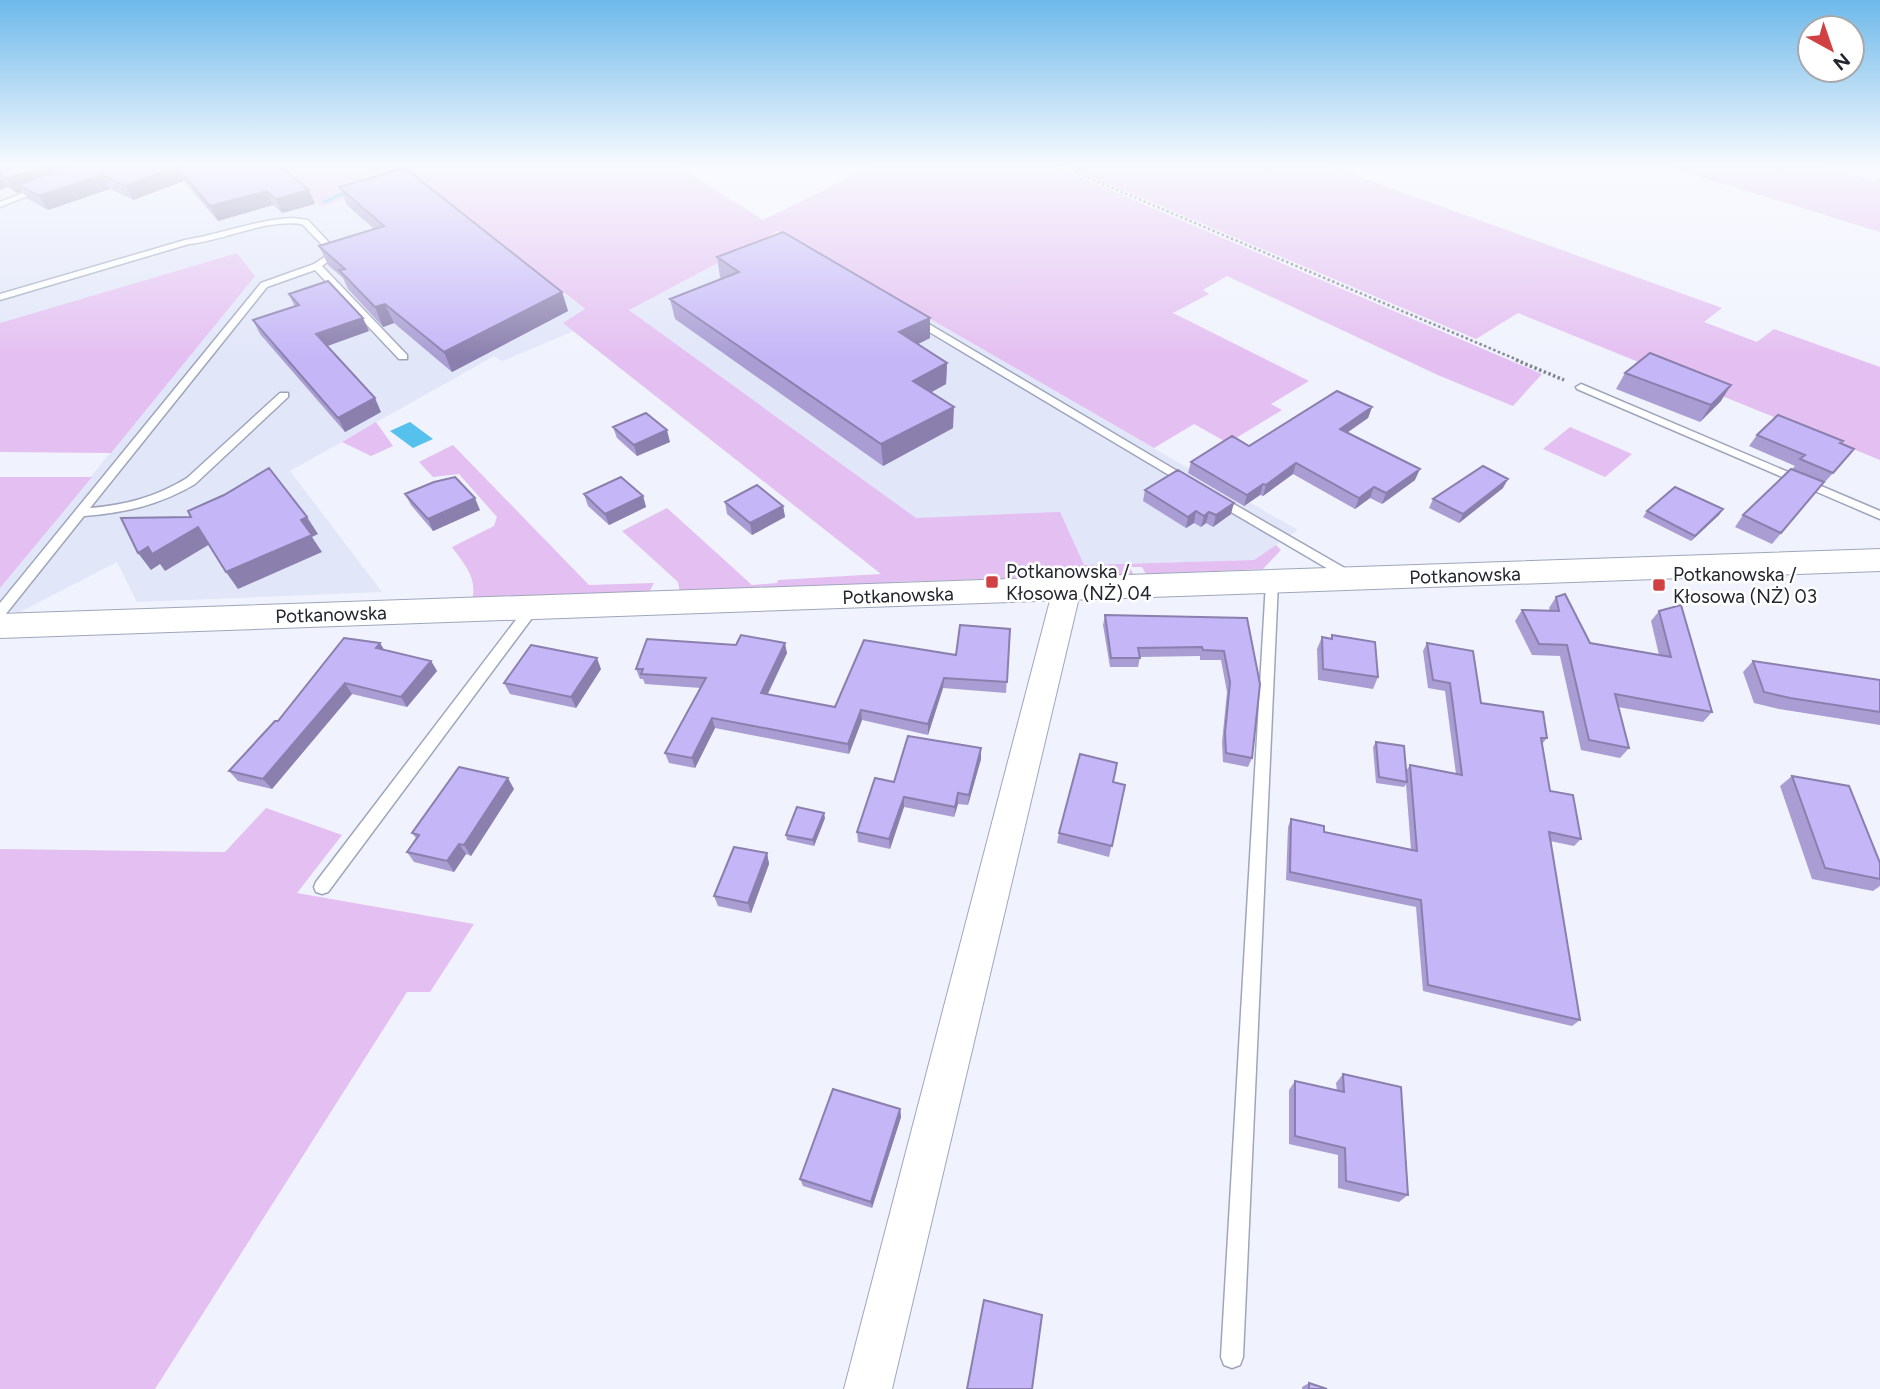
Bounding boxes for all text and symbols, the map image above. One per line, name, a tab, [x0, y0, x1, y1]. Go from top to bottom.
north arrow	[1796, 14, 1866, 84]
text: N	[1829, 48, 1855, 75]
place label: Potkanowska / Kłosowa (NŻ) 04	[1006, 560, 1152, 605]
street label: Potkanowska	[1409, 562, 1521, 589]
place label: Potkanowska / Kłosowa (NŻ) 03	[1673, 563, 1817, 608]
marker: Potkanowska / Kłosowa (NŻ) 04	[984, 574, 1000, 590]
marker: Potkanowska / Kłosowa (NŻ) 03	[1651, 577, 1667, 593]
street label: Potkanowska	[842, 582, 954, 609]
street label: Potkanowska	[275, 601, 387, 628]

